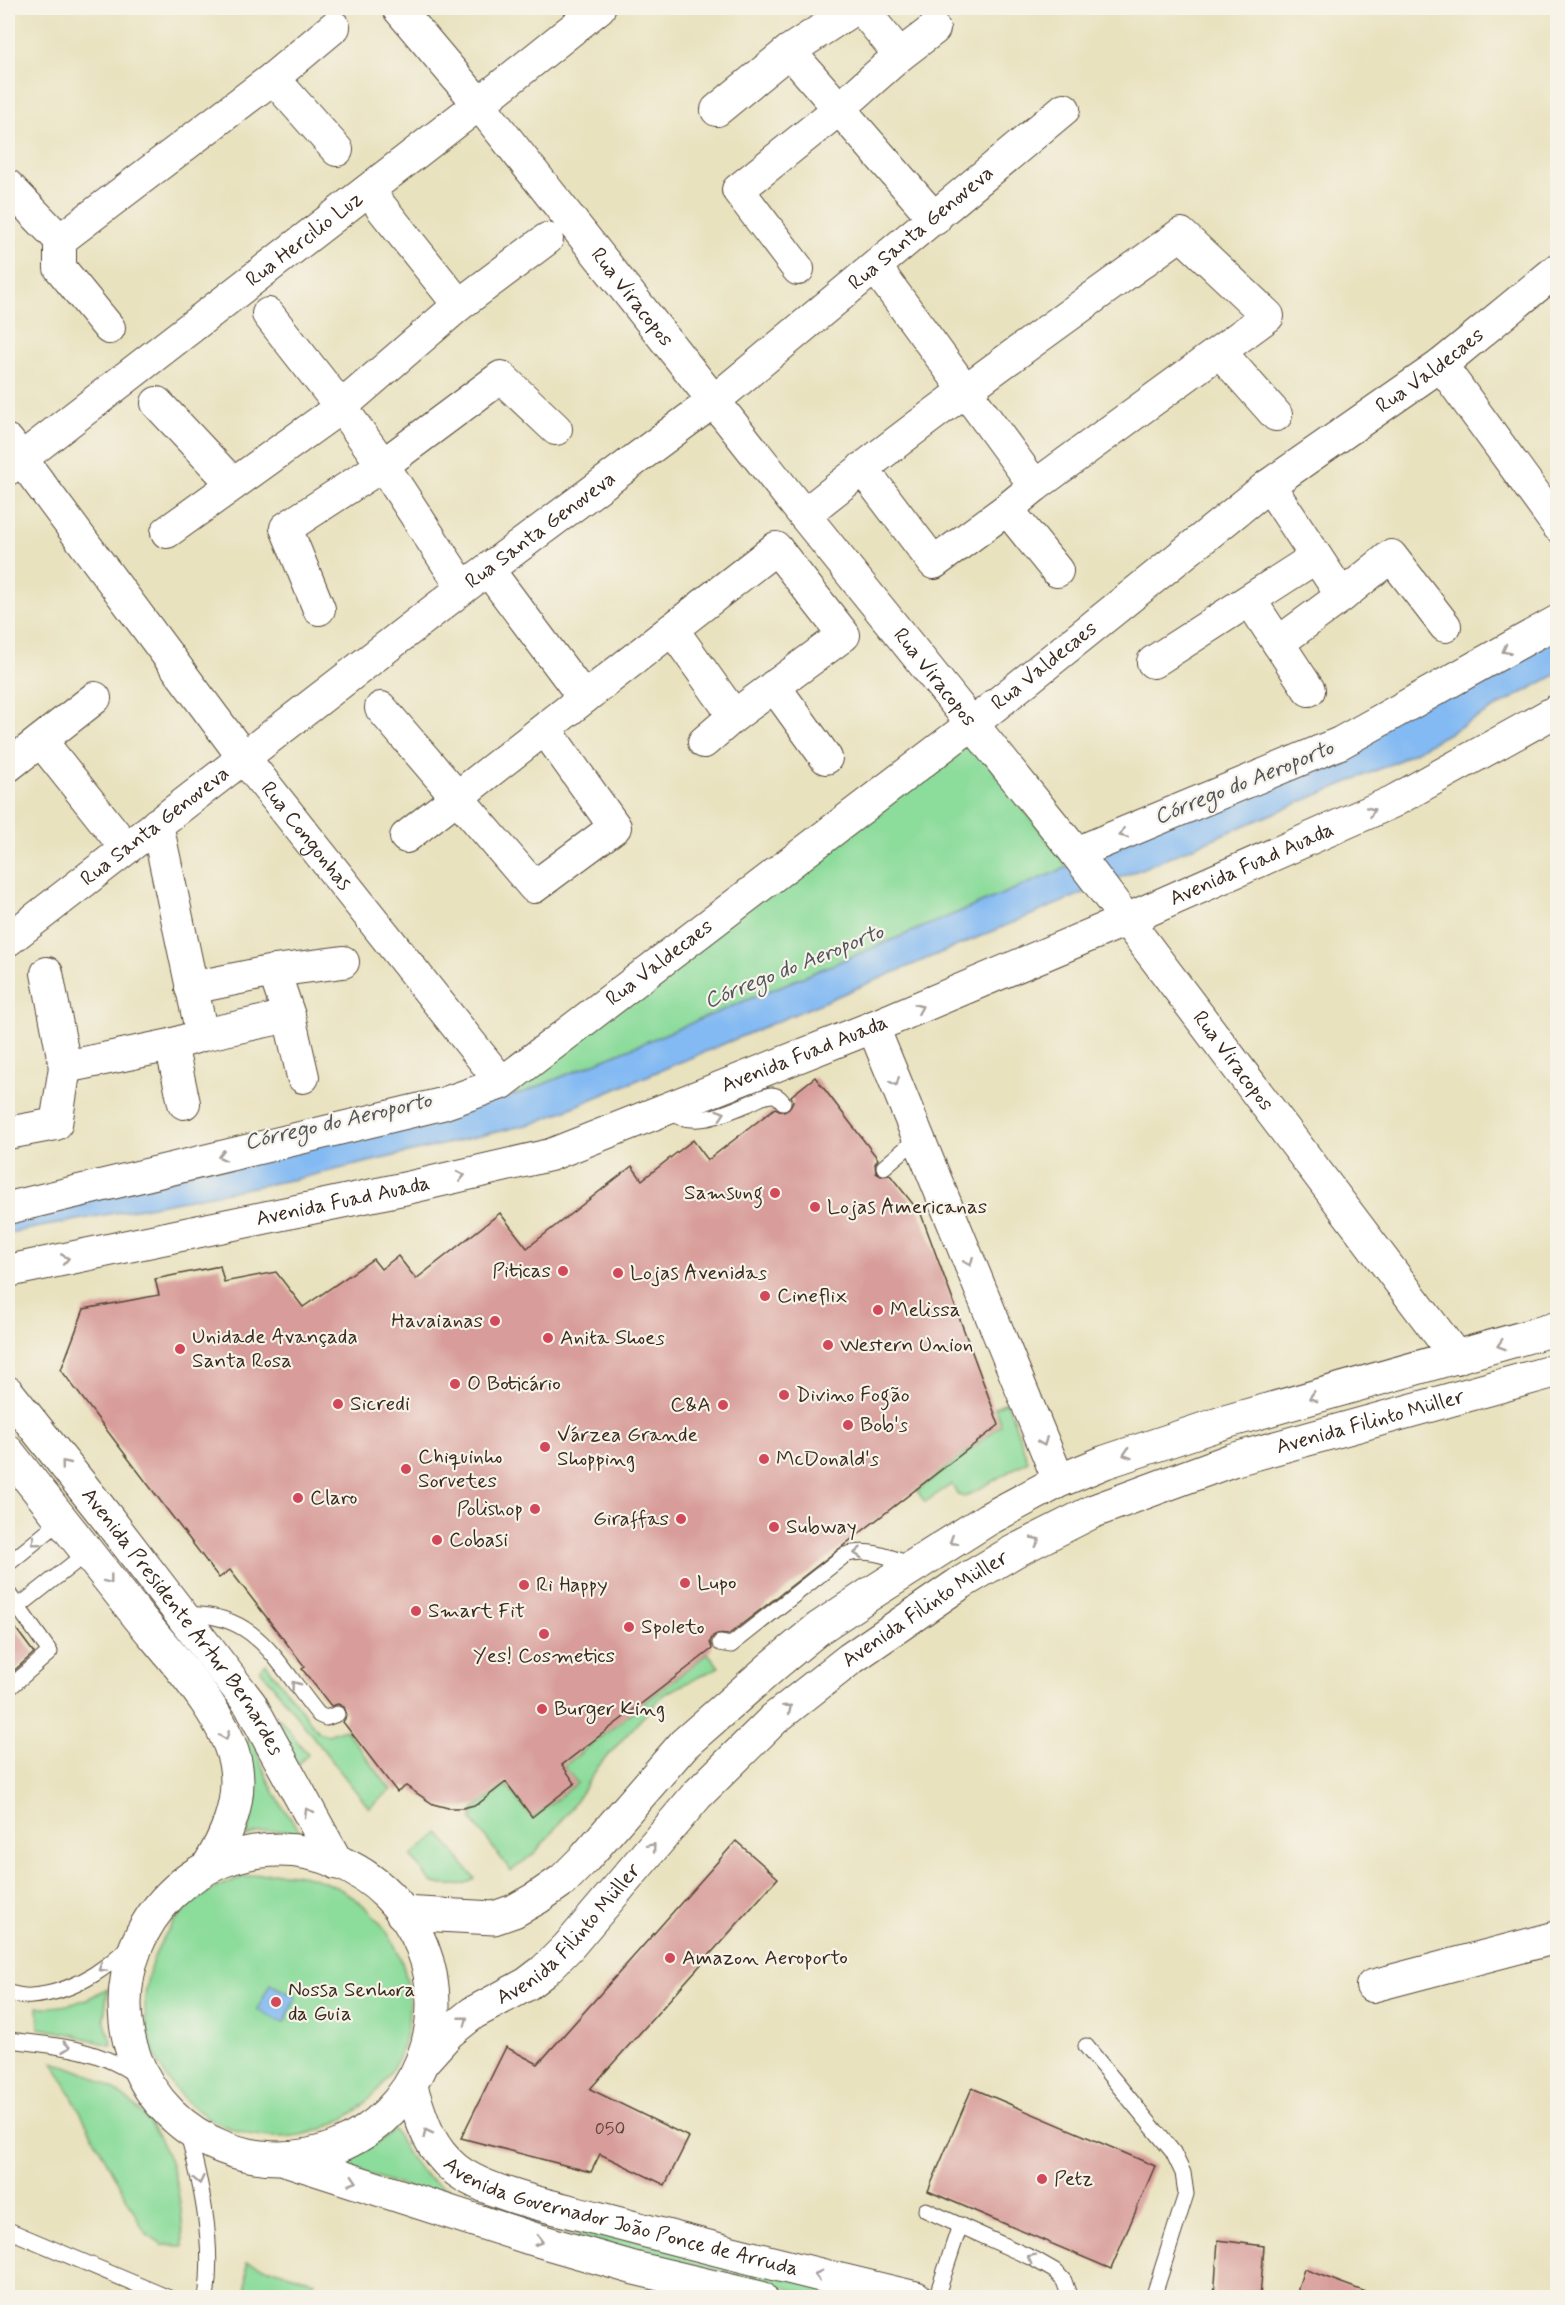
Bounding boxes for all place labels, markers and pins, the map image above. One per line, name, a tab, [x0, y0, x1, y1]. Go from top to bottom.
place label: Samsung	[684, 1179, 763, 1209]
marker: Samsung	[768, 1186, 782, 1200]
place label: Lojas Americanas	[827, 1193, 987, 1221]
marker: Lojas Americanas	[808, 1200, 822, 1214]
place label: Piticas	[492, 1257, 551, 1285]
place label: Lojas Avenidas	[630, 1259, 767, 1287]
marker: Piticas	[556, 1264, 570, 1278]
marker: Lojas Avenidas	[611, 1266, 625, 1280]
place label: Cineflix	[777, 1282, 847, 1310]
marker: Cineflix	[758, 1289, 772, 1303]
place label: Melissa	[890, 1296, 960, 1324]
marker: Melissa	[871, 1303, 885, 1317]
place label: Havaianas	[391, 1307, 483, 1335]
marker: Havaianas	[488, 1314, 502, 1328]
place label: Unidade Avançada Santa Rosa	[192, 1323, 358, 1375]
place label: Anita Shoes	[560, 1324, 665, 1352]
marker: Anita Shoes	[541, 1331, 555, 1345]
place label: Western Union	[840, 1331, 973, 1359]
marker: Western Union	[821, 1338, 835, 1352]
marker: Unidade Avançada Santa Rosa	[173, 1342, 187, 1356]
place label: O Boticário	[467, 1370, 561, 1398]
marker: O Boticário	[448, 1377, 462, 1391]
place label: Divino Fogão	[796, 1381, 910, 1411]
marker: Divino Fogão	[777, 1388, 791, 1402]
place label: Sicredi	[350, 1390, 410, 1418]
place label: C&A	[670, 1391, 711, 1419]
marker: Sicredi	[331, 1397, 345, 1411]
marker: C&A	[716, 1398, 730, 1412]
place label: Bob's	[860, 1411, 908, 1439]
marker: Bob's	[841, 1418, 855, 1432]
place label: Várzea Grande Shopping	[557, 1421, 698, 1473]
marker: Várzea Grande Shopping	[538, 1440, 552, 1454]
place label: Chiquinho Sorvetes	[418, 1443, 502, 1495]
place label: McDonald's	[776, 1445, 879, 1473]
marker: McDonald's	[757, 1452, 771, 1466]
marker: Chiquinho Sorvetes	[399, 1462, 413, 1476]
place label: Claro	[310, 1484, 358, 1512]
marker: Claro	[291, 1491, 305, 1505]
place label: Polishop	[457, 1495, 523, 1523]
marker: Polishop	[528, 1502, 542, 1516]
place label: Giraffas	[593, 1505, 669, 1533]
marker: Giraffas	[674, 1512, 688, 1526]
place label: Subway	[786, 1513, 857, 1541]
marker: Subway	[767, 1520, 781, 1534]
place label: Cobasi	[449, 1526, 508, 1554]
marker: Cobasi	[430, 1533, 444, 1547]
place label: Lupo	[697, 1569, 737, 1597]
place label: Ri Happy	[536, 1571, 608, 1599]
marker: Lupo	[678, 1576, 692, 1590]
marker: Ri Happy	[517, 1578, 531, 1592]
place label: Smart Fit	[428, 1597, 525, 1625]
marker: Smart Fit	[409, 1604, 423, 1618]
place label: Spoleto	[641, 1613, 705, 1641]
marker: Spoleto	[622, 1620, 636, 1634]
marker: Yes! Cosmetics	[537, 1627, 551, 1641]
place label: Yes! Cosmetics	[473, 1642, 615, 1670]
place label: Burger King	[554, 1695, 665, 1724]
marker: Burger King	[535, 1702, 549, 1716]
place label: Amazon Aeroporto	[682, 1944, 848, 1972]
marker: Amazon Aeroporto	[663, 1951, 677, 1965]
place label: Nossa Senhora da Guia	[288, 1976, 415, 2028]
marker: Nossa Senhora da Guia	[269, 1995, 283, 2009]
place label: Petz	[1054, 2165, 1093, 2193]
marker: Petz	[1035, 2172, 1049, 2186]

